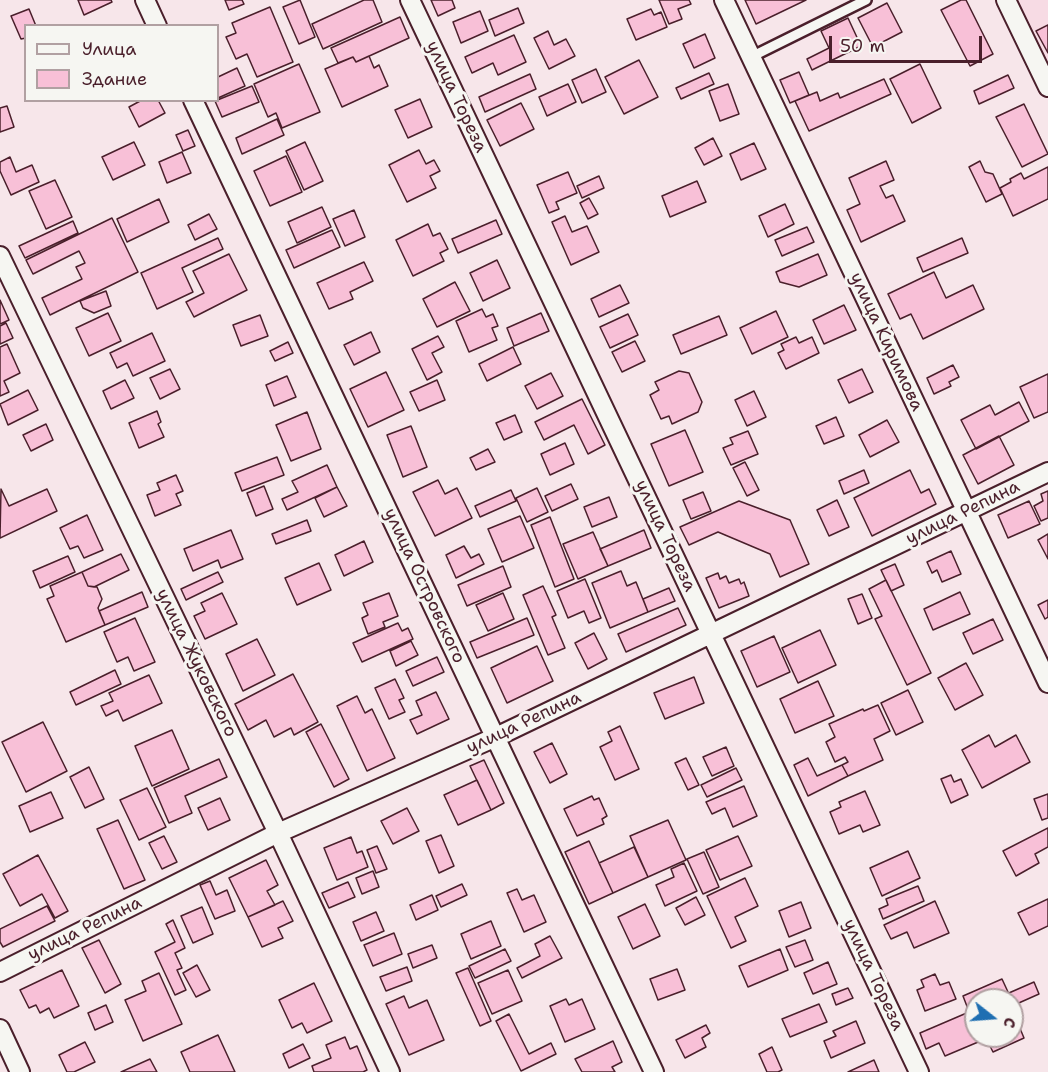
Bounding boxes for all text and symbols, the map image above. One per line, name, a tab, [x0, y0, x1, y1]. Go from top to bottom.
legend	[24, 24, 219, 102]
scale bar	[832, 24, 985, 62]
text: 50 m	[840, 34, 885, 58]
text: Улица	[82, 37, 136, 61]
street label: улица Тореза	[421, 38, 491, 156]
text: Здание	[82, 67, 147, 91]
street label: улица Киримова	[844, 269, 928, 415]
street label: улица Репина	[903, 476, 1023, 550]
street label: улица Тореза	[630, 477, 700, 595]
street label: улица Островского	[379, 505, 469, 667]
street label: улица Жуковского	[151, 585, 241, 741]
street label: улица Репина	[463, 687, 585, 759]
street label: улица Репина	[25, 892, 145, 966]
street label: улица Тореза	[838, 916, 908, 1034]
north arrow	[964, 988, 1024, 1048]
text: С	[998, 1015, 1021, 1031]

